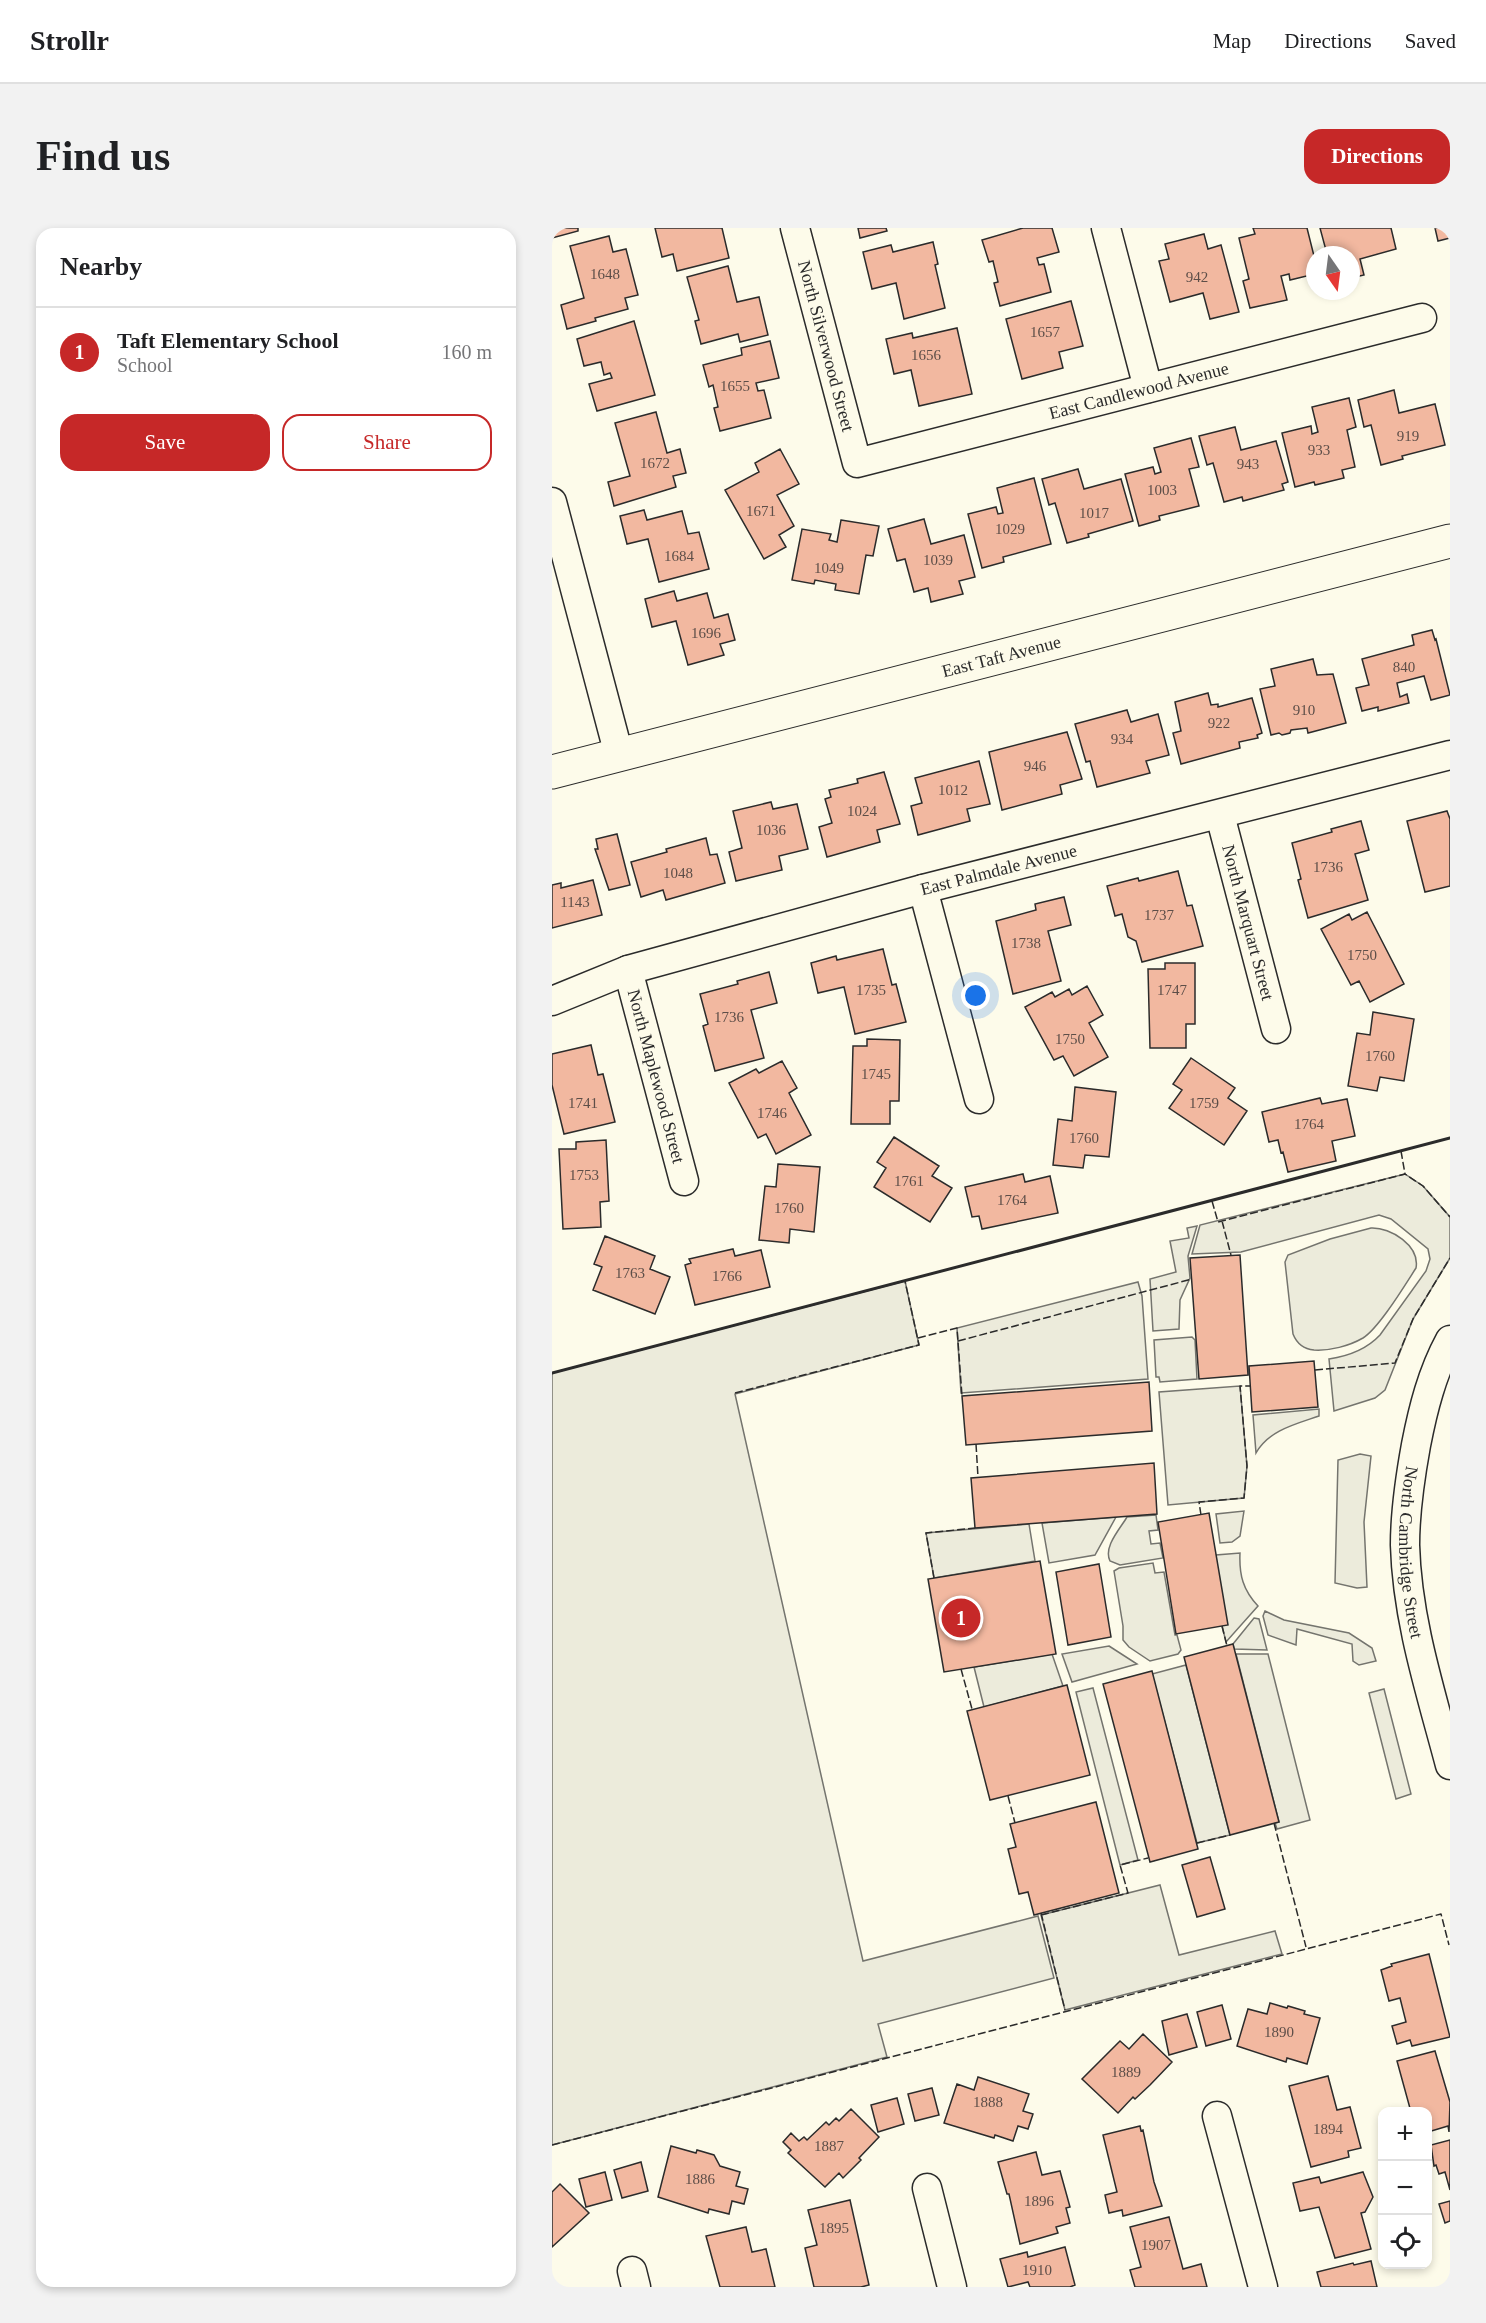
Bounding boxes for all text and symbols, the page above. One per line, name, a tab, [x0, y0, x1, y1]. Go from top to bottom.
text: Strollr	[30, 25, 109, 56]
text: Map	[1213, 29, 1251, 53]
text: Directions	[1284, 29, 1372, 53]
text: Saved	[1405, 29, 1456, 53]
button: Directions	[1304, 129, 1450, 184]
text: Find us	[36, 133, 170, 179]
north arrow	[1306, 246, 1360, 300]
text: Nearby	[60, 252, 142, 281]
street label: North Silverwood Street	[794, 258, 858, 434]
house number: 1648	[590, 266, 620, 282]
house number: 942	[1186, 269, 1208, 285]
house number: 1657	[1030, 324, 1061, 340]
text: Taft Elementary School	[117, 328, 339, 353]
text: 1	[75, 341, 85, 363]
text: 160 m	[441, 341, 492, 363]
house number: 1656	[911, 347, 942, 363]
text: School	[117, 354, 173, 376]
street label: East Candlewood Avenue	[1047, 358, 1231, 423]
house number: 1655	[720, 378, 750, 394]
button: Save	[60, 414, 270, 471]
button: Share	[282, 414, 492, 471]
house number: 919	[1397, 428, 1419, 444]
house number: 933	[1308, 442, 1330, 458]
house number: 1672	[640, 455, 670, 471]
house number: 943	[1237, 456, 1259, 472]
house number: 1003	[1147, 482, 1177, 498]
house number: 1671	[746, 503, 776, 519]
house number: 1017	[1079, 505, 1110, 521]
house number: 1029	[995, 521, 1025, 537]
house number: 1684	[664, 548, 695, 564]
house number: 1039	[923, 552, 953, 568]
house number: 1049	[814, 560, 844, 576]
house number: 1696	[691, 625, 722, 641]
street label: East Taft Avenue	[940, 632, 1063, 681]
house number: 840	[1393, 659, 1415, 675]
house number: 910	[1293, 702, 1315, 718]
house number: 922	[1208, 715, 1230, 731]
house number: 934	[1111, 731, 1134, 747]
house number: 946	[1024, 758, 1047, 774]
house number: 1012	[938, 782, 968, 798]
house number: 1024	[847, 803, 878, 819]
house number: 1036	[756, 822, 787, 838]
street label: East Palmdale Avenue	[918, 840, 1079, 899]
street label: North Marquart Street	[1218, 842, 1278, 1002]
house number: 1736	[1313, 859, 1344, 875]
house number: 1048	[663, 865, 693, 881]
house number: 1143	[560, 894, 590, 910]
house number: 1737	[1144, 907, 1175, 923]
house number: 1738	[1011, 935, 1041, 951]
house number: 1750	[1347, 947, 1377, 963]
your location	[961, 981, 990, 1010]
house number: 1735	[856, 982, 886, 998]
house number: 1747	[1157, 982, 1188, 998]
street label: North Maplewood Street	[624, 987, 689, 1165]
house number: 1736	[714, 1009, 745, 1025]
house number: 1750	[1055, 1031, 1085, 1047]
house number: 1760	[1365, 1048, 1395, 1064]
house number: 1745	[861, 1066, 891, 1082]
house number: 1741	[568, 1095, 598, 1111]
house number: 1759	[1189, 1095, 1219, 1111]
house number: 1746	[757, 1105, 788, 1121]
house number: 1764	[1294, 1116, 1325, 1132]
house number: 1760	[1069, 1130, 1099, 1146]
house number: 1753	[569, 1167, 599, 1183]
house number: 1761	[894, 1173, 924, 1189]
house number: 1764	[997, 1192, 1028, 1208]
house number: 1760	[774, 1200, 804, 1216]
house number: 1763	[615, 1265, 645, 1281]
house number: 1766	[712, 1268, 743, 1284]
street label: North Cambridge Street	[1395, 1465, 1427, 1640]
pin: 1	[942, 1596, 980, 1640]
house number: 1890	[1264, 2024, 1294, 2040]
house number: 1889	[1111, 2064, 1141, 2080]
house number: 1888	[973, 2094, 1003, 2110]
map controls	[1378, 2107, 1432, 2269]
button: +	[1378, 2107, 1432, 2161]
house number: 1894	[1313, 2121, 1344, 2137]
house number: 1887	[814, 2138, 845, 2154]
button: −	[1378, 2161, 1432, 2215]
house number: 1886	[685, 2171, 716, 2187]
house number: 1896	[1024, 2193, 1055, 2209]
button: locate	[1378, 2215, 1432, 2269]
house number: 1895	[819, 2220, 849, 2236]
house number: 1907	[1141, 2237, 1172, 2253]
house number: 1910	[1022, 2262, 1052, 2278]

